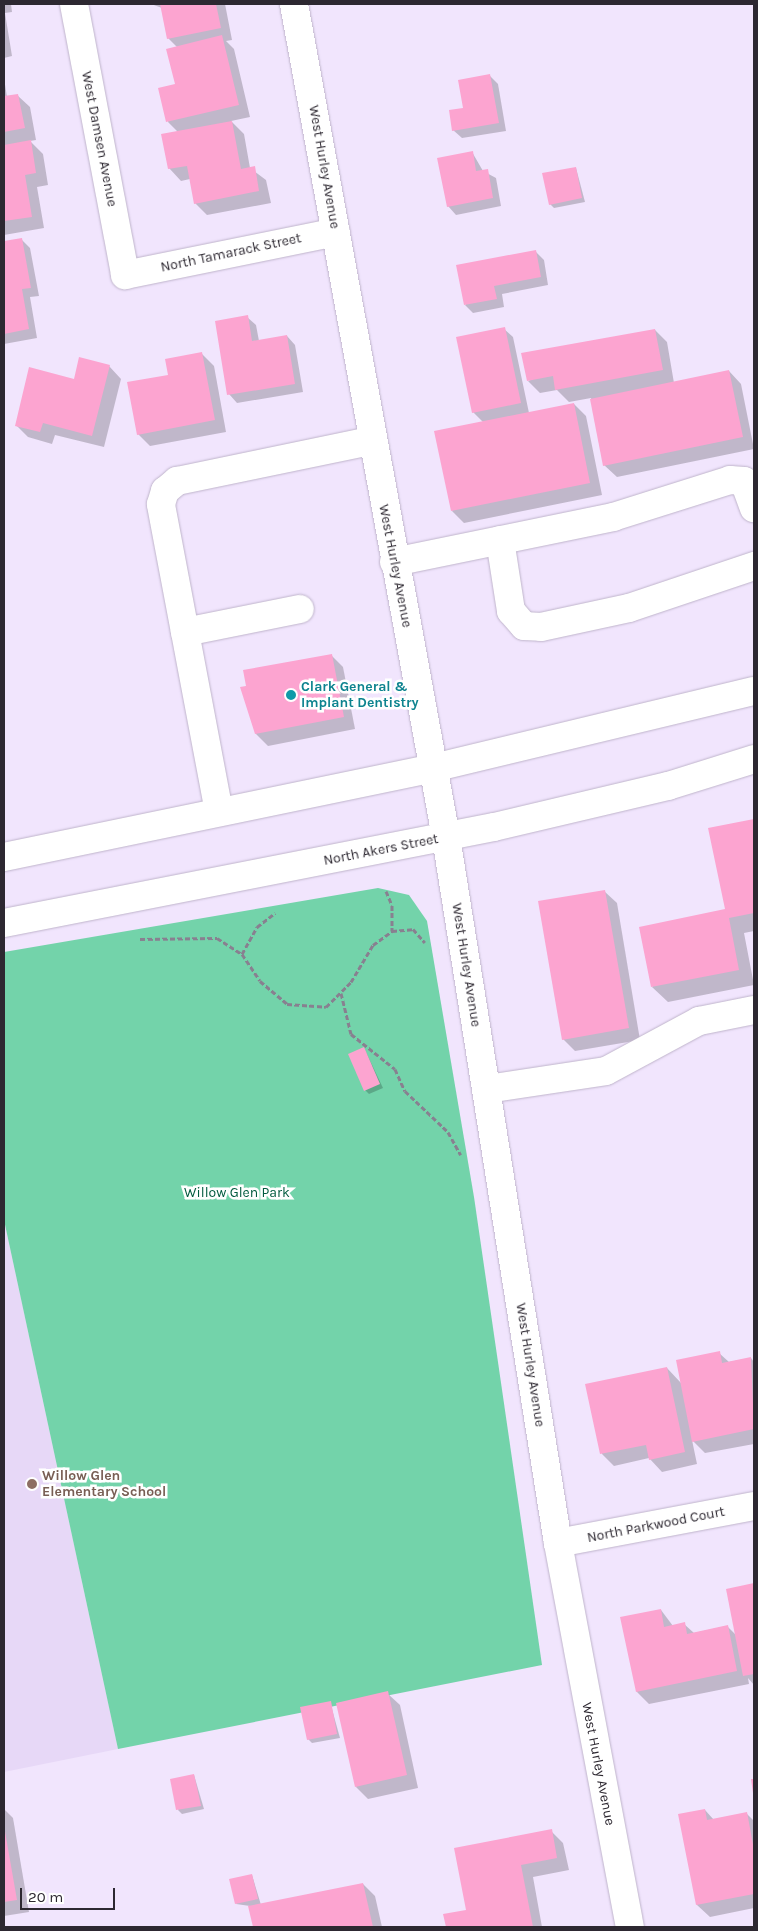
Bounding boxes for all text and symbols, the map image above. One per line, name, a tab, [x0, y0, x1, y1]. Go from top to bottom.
street label: West Damsen Avenue	[78, 70, 120, 208]
street label: West Hurley Avenue	[305, 104, 343, 230]
street label: North Tamarack Street	[159, 230, 303, 276]
street label: West Hurley Avenue	[375, 503, 415, 629]
place label: Clark General & Implant Dentistry	[301, 679, 419, 712]
marker: Clark General & Implant Dentistry	[285, 689, 297, 701]
street label: North Akers Street	[322, 831, 440, 869]
street label: West Hurley Avenue	[448, 902, 484, 1028]
park label: Willow Glen Park	[184, 1185, 290, 1201]
street label: West Hurley Avenue	[512, 1302, 548, 1428]
place label: Willow Glen Elementary School	[42, 1468, 166, 1500]
marker: Willow Glen Elementary School	[26, 1478, 38, 1490]
street label: North Parkwood Court	[586, 1503, 726, 1547]
street label: West Hurley Avenue	[578, 1701, 618, 1827]
scale bar	[22, 1878, 118, 1910]
text: 20 m	[28, 1888, 63, 1906]

